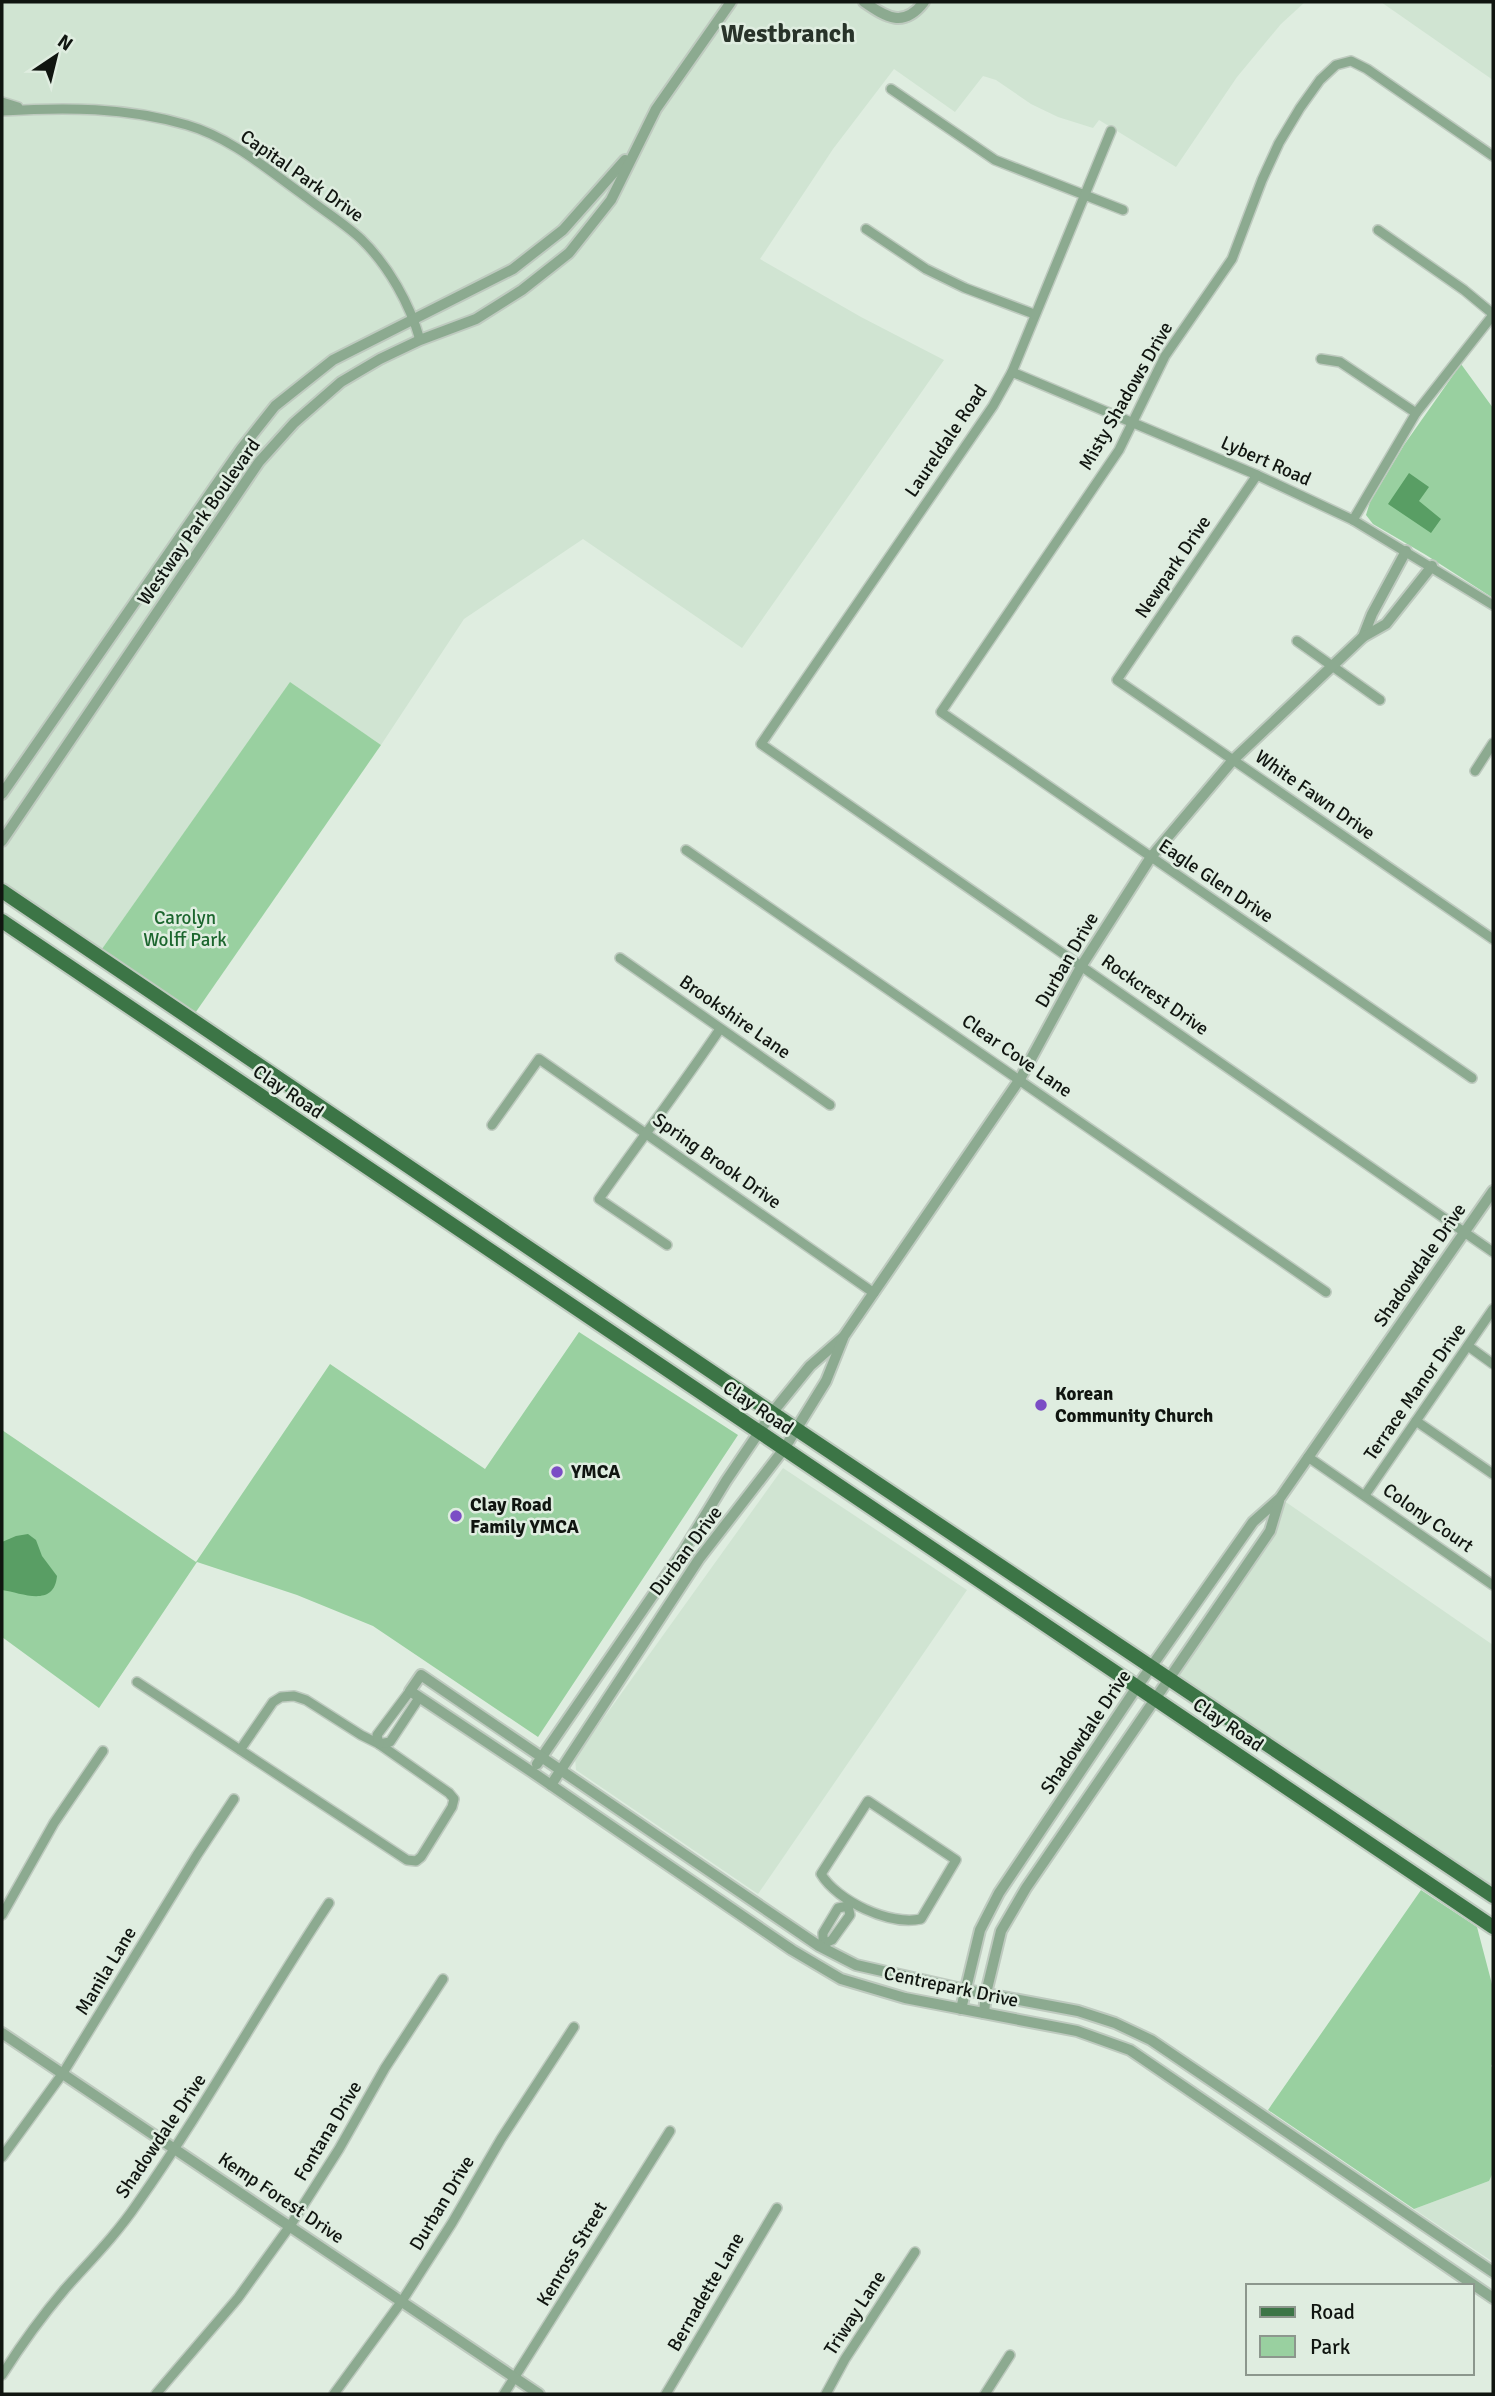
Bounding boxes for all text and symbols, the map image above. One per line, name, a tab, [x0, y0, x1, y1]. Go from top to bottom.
district label: Westbranch	[721, 18, 855, 50]
north arrow	[21, 21, 91, 91]
text: N	[53, 29, 77, 57]
street label: Capital Park Drive	[236, 124, 368, 228]
street label: Misty Shadows Drive	[1074, 317, 1178, 475]
street label: Laureldale Road	[899, 380, 993, 502]
street label: Lybert Road	[1217, 430, 1315, 492]
street label: Westway Park Boulevard	[132, 434, 266, 610]
street label: Newpark Drive	[1130, 511, 1216, 623]
street label: White Fawn Drive	[1250, 745, 1380, 845]
street label: Eagle Glen Drive	[1154, 834, 1278, 928]
park label: Carolyn Wolff Park	[143, 906, 227, 952]
street label: Durban Drive	[1030, 908, 1104, 1012]
street label: Rockcrest Drive	[1097, 949, 1213, 1041]
street label: Brookshire Lane	[675, 970, 795, 1064]
street label: Clear Cove Lane	[957, 1009, 1077, 1103]
street label: Clay Road	[248, 1060, 328, 1124]
street label: Spring Brook Drive	[648, 1108, 786, 1214]
street label: Shadowdale Drive	[1369, 1199, 1471, 1331]
street label: Terrace Manor Drive	[1359, 1319, 1471, 1465]
street label: Clay Road	[718, 1376, 798, 1440]
place label: Korean Community Church	[1055, 1382, 1213, 1428]
marker: Korean Community Church	[1033, 1397, 1049, 1413]
place label: YMCA	[570, 1460, 620, 1484]
marker: YMCA	[549, 1464, 565, 1480]
street label: Colony Court	[1378, 1478, 1478, 1558]
place label: Clay Road Family YMCA	[470, 1493, 579, 1539]
street label: Durban Drive	[644, 1501, 728, 1601]
marker: Clay Road Family YMCA	[448, 1508, 464, 1524]
street label: Shadowdale Drive	[1035, 1665, 1137, 1799]
street label: Clay Road	[1188, 1693, 1268, 1757]
street label: Manila Lane	[70, 1922, 142, 2020]
street label: Centrepark Drive	[882, 1961, 1020, 2013]
street label: Shadowdale Drive	[110, 2069, 212, 2203]
street label: Fontana Drive	[289, 2077, 367, 2185]
street label: Kemp Forest Drive	[213, 2147, 349, 2249]
street label: Durban Drive	[404, 2151, 480, 2255]
street label: Kenross Street	[531, 2197, 613, 2311]
street label: Bernadette Lane	[662, 2228, 750, 2356]
street label: Triway Lane	[819, 2266, 891, 2360]
legend	[1246, 2284, 1474, 2375]
text: Road	[1310, 2299, 1355, 2325]
text: Park	[1310, 2334, 1351, 2360]

